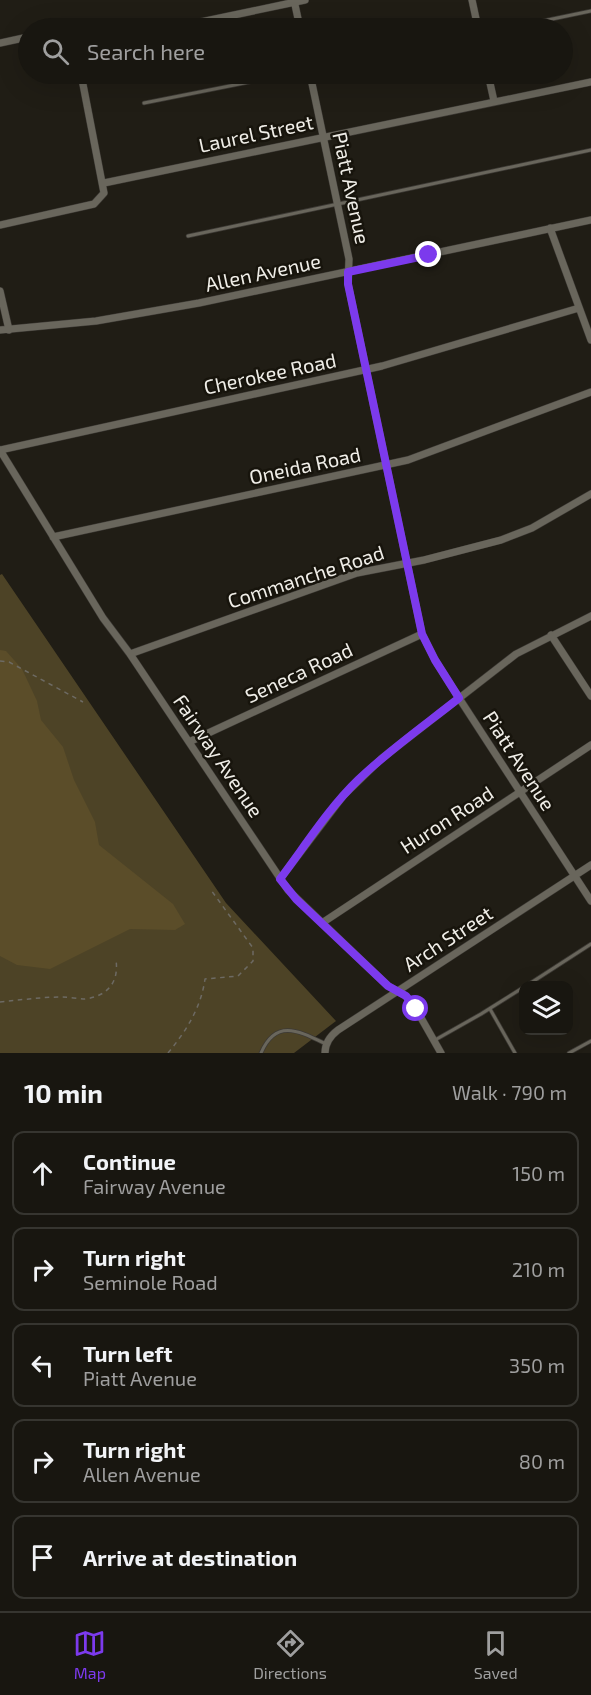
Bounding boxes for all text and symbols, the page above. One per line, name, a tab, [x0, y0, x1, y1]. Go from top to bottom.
search box	[18, 18, 573, 84]
icon: search	[39, 35, 72, 68]
text: Search here	[87, 38, 205, 64]
street label: Laurel Street	[196, 109, 316, 157]
street label: Piatt Avenue	[328, 130, 376, 246]
route end	[415, 241, 441, 267]
street label: Allen Avenue	[203, 248, 323, 296]
street label: Cherokee Road	[201, 347, 338, 399]
street label: Oneida Road	[247, 441, 363, 489]
street label: Commanche Road	[224, 539, 387, 613]
street label: Seneca Road	[241, 637, 356, 707]
street label: Fairway Avenue	[169, 690, 269, 821]
street label: Piatt Avenue	[479, 706, 561, 815]
street label: Huron Road	[395, 780, 497, 858]
street label: Arch Street	[398, 900, 497, 976]
map controls	[519, 981, 573, 1035]
button: layers	[519, 981, 573, 1035]
route start	[402, 995, 428, 1021]
text: 10 min	[24, 1077, 103, 1108]
text: Walk · 790 m	[452, 1080, 567, 1104]
text: Continue	[83, 1148, 176, 1174]
icon: ahead	[26, 1157, 59, 1190]
text: 150 m	[512, 1161, 565, 1185]
text: Fairway Avenue	[83, 1174, 226, 1198]
text: Turn right	[83, 1244, 185, 1270]
icon: right	[26, 1253, 59, 1286]
text: 210 m	[512, 1257, 565, 1281]
text: Seminole Road	[83, 1270, 218, 1294]
text: Turn left	[83, 1340, 172, 1366]
icon: left	[26, 1349, 59, 1382]
text: 350 m	[509, 1353, 565, 1377]
text: Piatt Avenue	[83, 1366, 197, 1390]
text: Turn right	[83, 1436, 185, 1462]
icon: right	[26, 1445, 59, 1478]
text: 80 m	[519, 1449, 565, 1473]
text: Allen Avenue	[83, 1462, 201, 1486]
icon: arrive	[26, 1541, 59, 1574]
text: Arrive at destination	[83, 1544, 297, 1570]
tab: Map	[73, 1627, 106, 1682]
tab: Directions	[253, 1627, 327, 1682]
tab: Saved	[474, 1627, 518, 1682]

